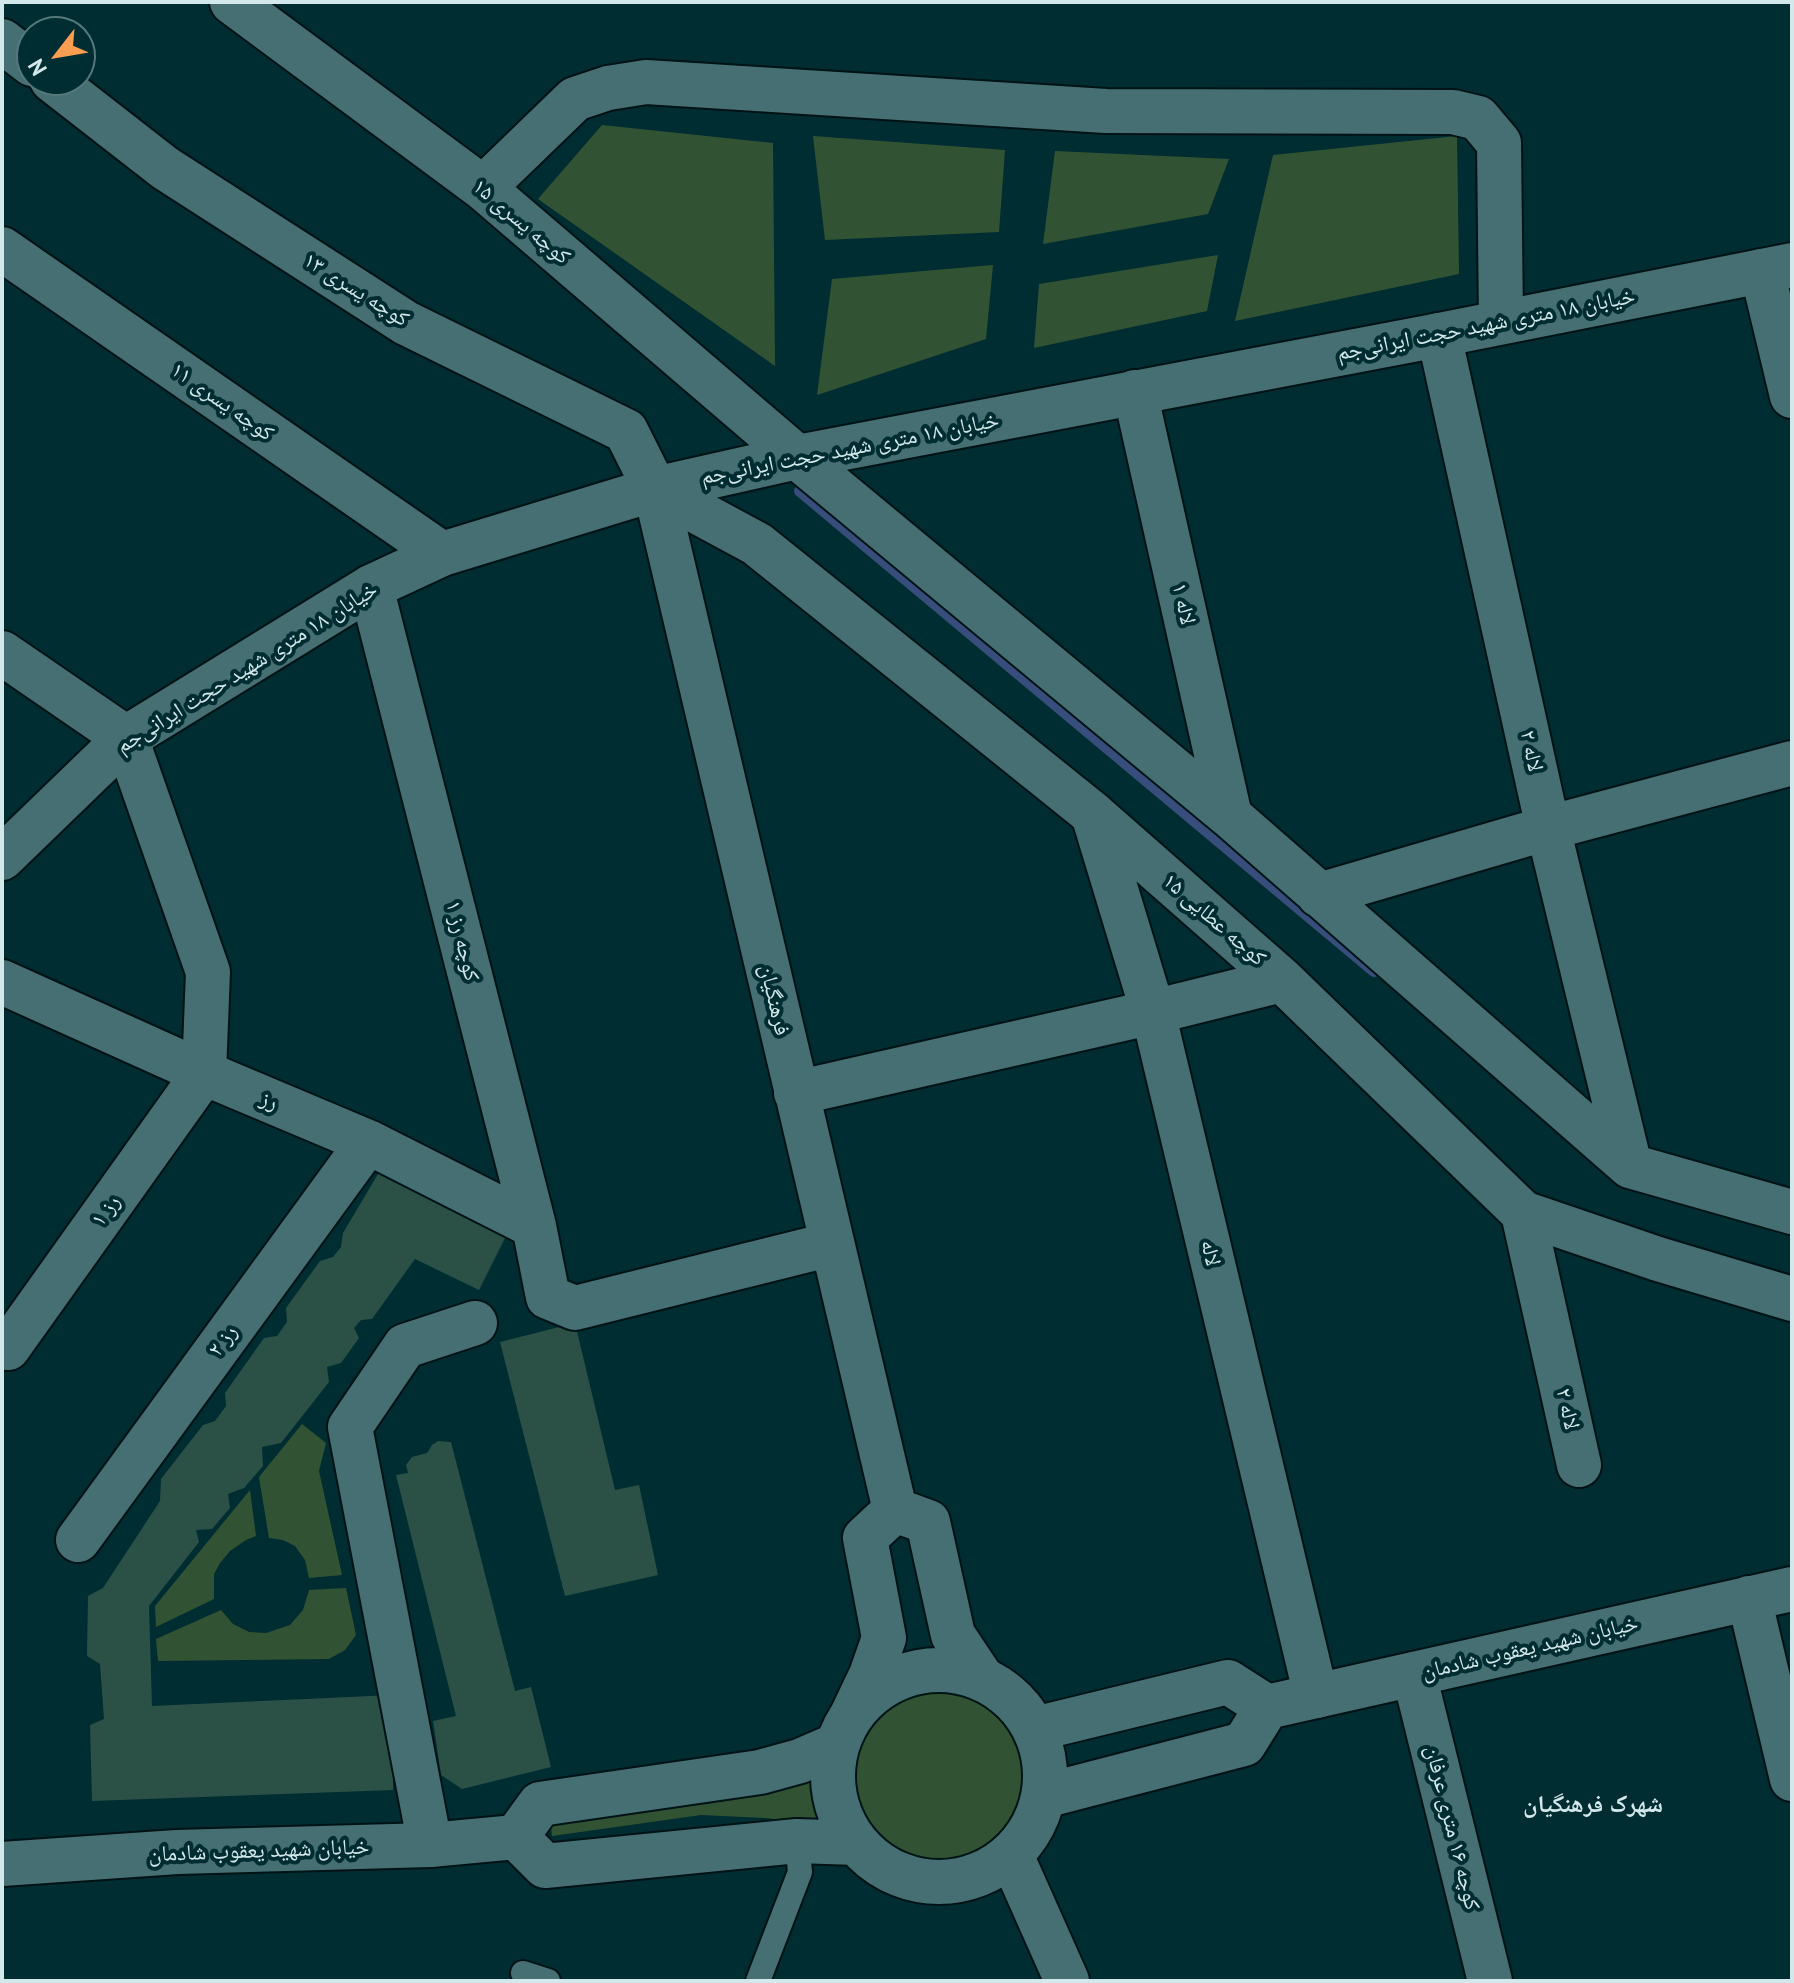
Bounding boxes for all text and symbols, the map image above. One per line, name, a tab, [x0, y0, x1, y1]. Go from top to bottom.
north arrow	[16, 16, 96, 96]
text: N	[21, 54, 53, 81]
street label: کوچه یسری ۱۵	[467, 173, 575, 271]
street label: کوچه یسری ۱۳	[298, 247, 414, 333]
street label: خیابان ۱۸ متری شهید حجت ایرانی‌جم	[1335, 283, 1637, 367]
street label: کوچه یسری ۱۱	[165, 357, 279, 447]
street label: خیابان ۱۸ متری شهید حجت ایرانی‌جم	[699, 407, 1001, 491]
street label: خیابان ۱۸ متری شهید حجت ایرانی‌جم	[112, 577, 382, 759]
street label: لاله ۱	[1165, 581, 1201, 627]
street label: لاله ۲	[1514, 728, 1548, 774]
street label: کوچه عطایی ۱۵	[1157, 868, 1271, 972]
street label: کوچه رز ۱	[439, 898, 485, 984]
street label: فرهنگیان	[753, 962, 795, 1038]
street label: رز	[256, 1086, 282, 1116]
street label: رز ۱	[86, 1190, 126, 1232]
street label: لاله	[1194, 1237, 1226, 1269]
street label: رز ۲	[203, 1320, 243, 1362]
street label: لاله ۲	[1549, 1386, 1585, 1432]
street label: خیابان شهید یعقوب شادمان	[1419, 1610, 1641, 1686]
street label: کوچه ۱۶ متری عرفان	[1419, 1743, 1485, 1913]
district label: شهرک فرهنگیان	[1523, 1791, 1663, 1819]
street label: خیابان شهید یعقوب شادمان	[148, 1834, 370, 1868]

